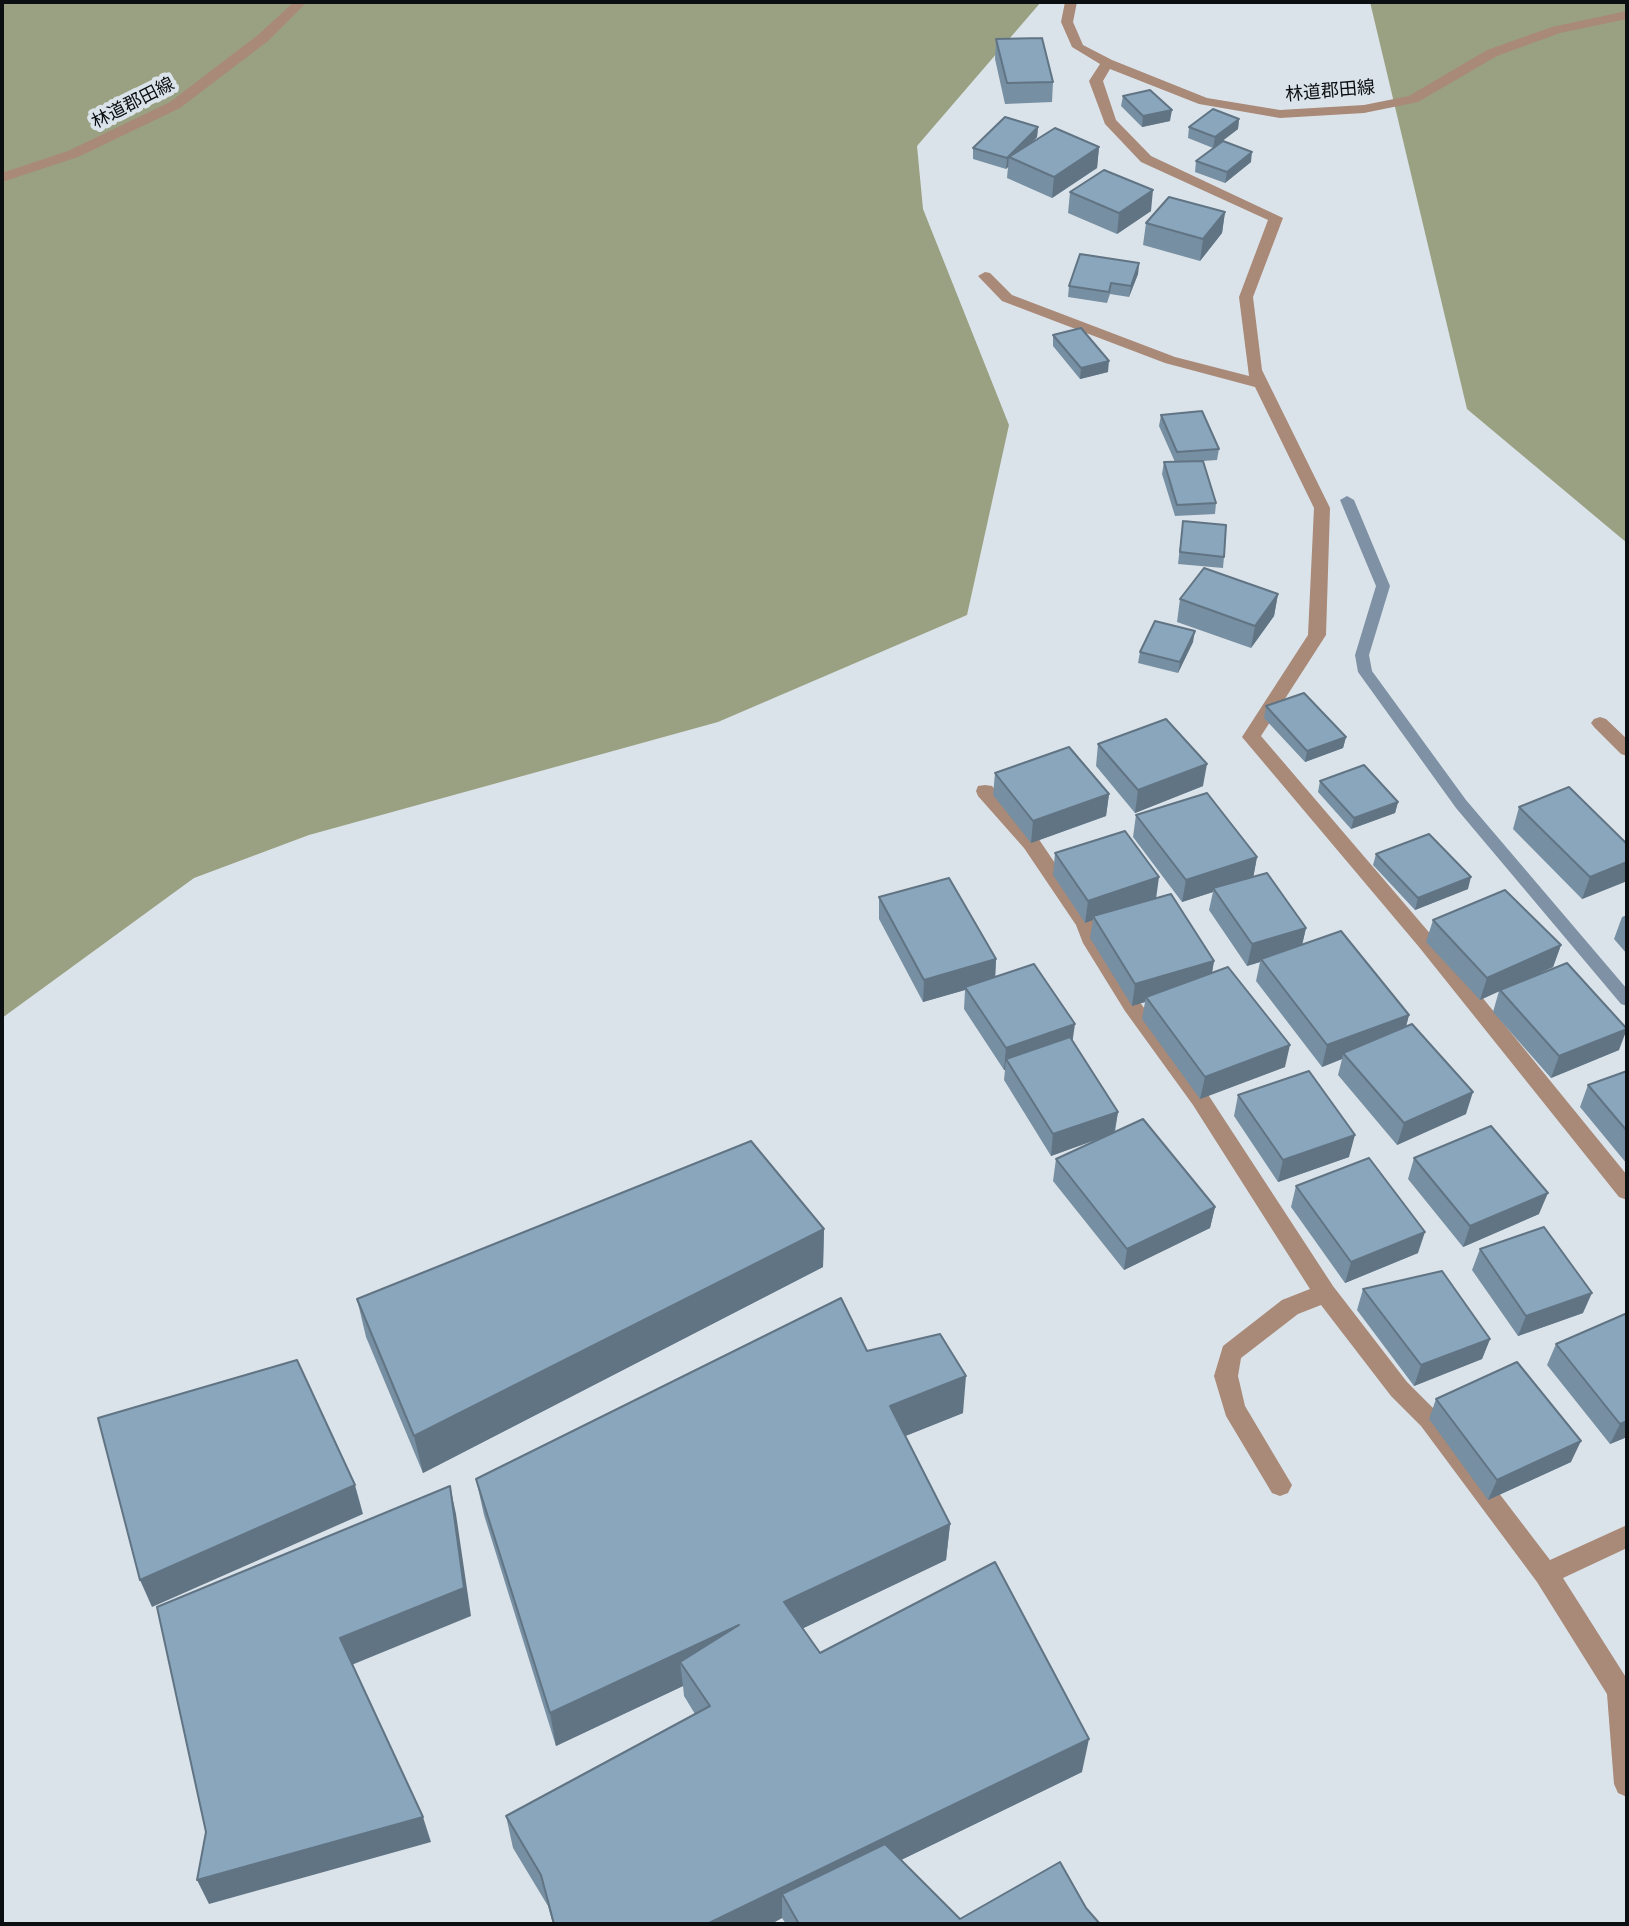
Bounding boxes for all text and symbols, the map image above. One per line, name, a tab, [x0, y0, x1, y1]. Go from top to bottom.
street label: 林道郡田線	[88, 73, 178, 133]
street label: 林道郡田線	[1284, 76, 1376, 106]

